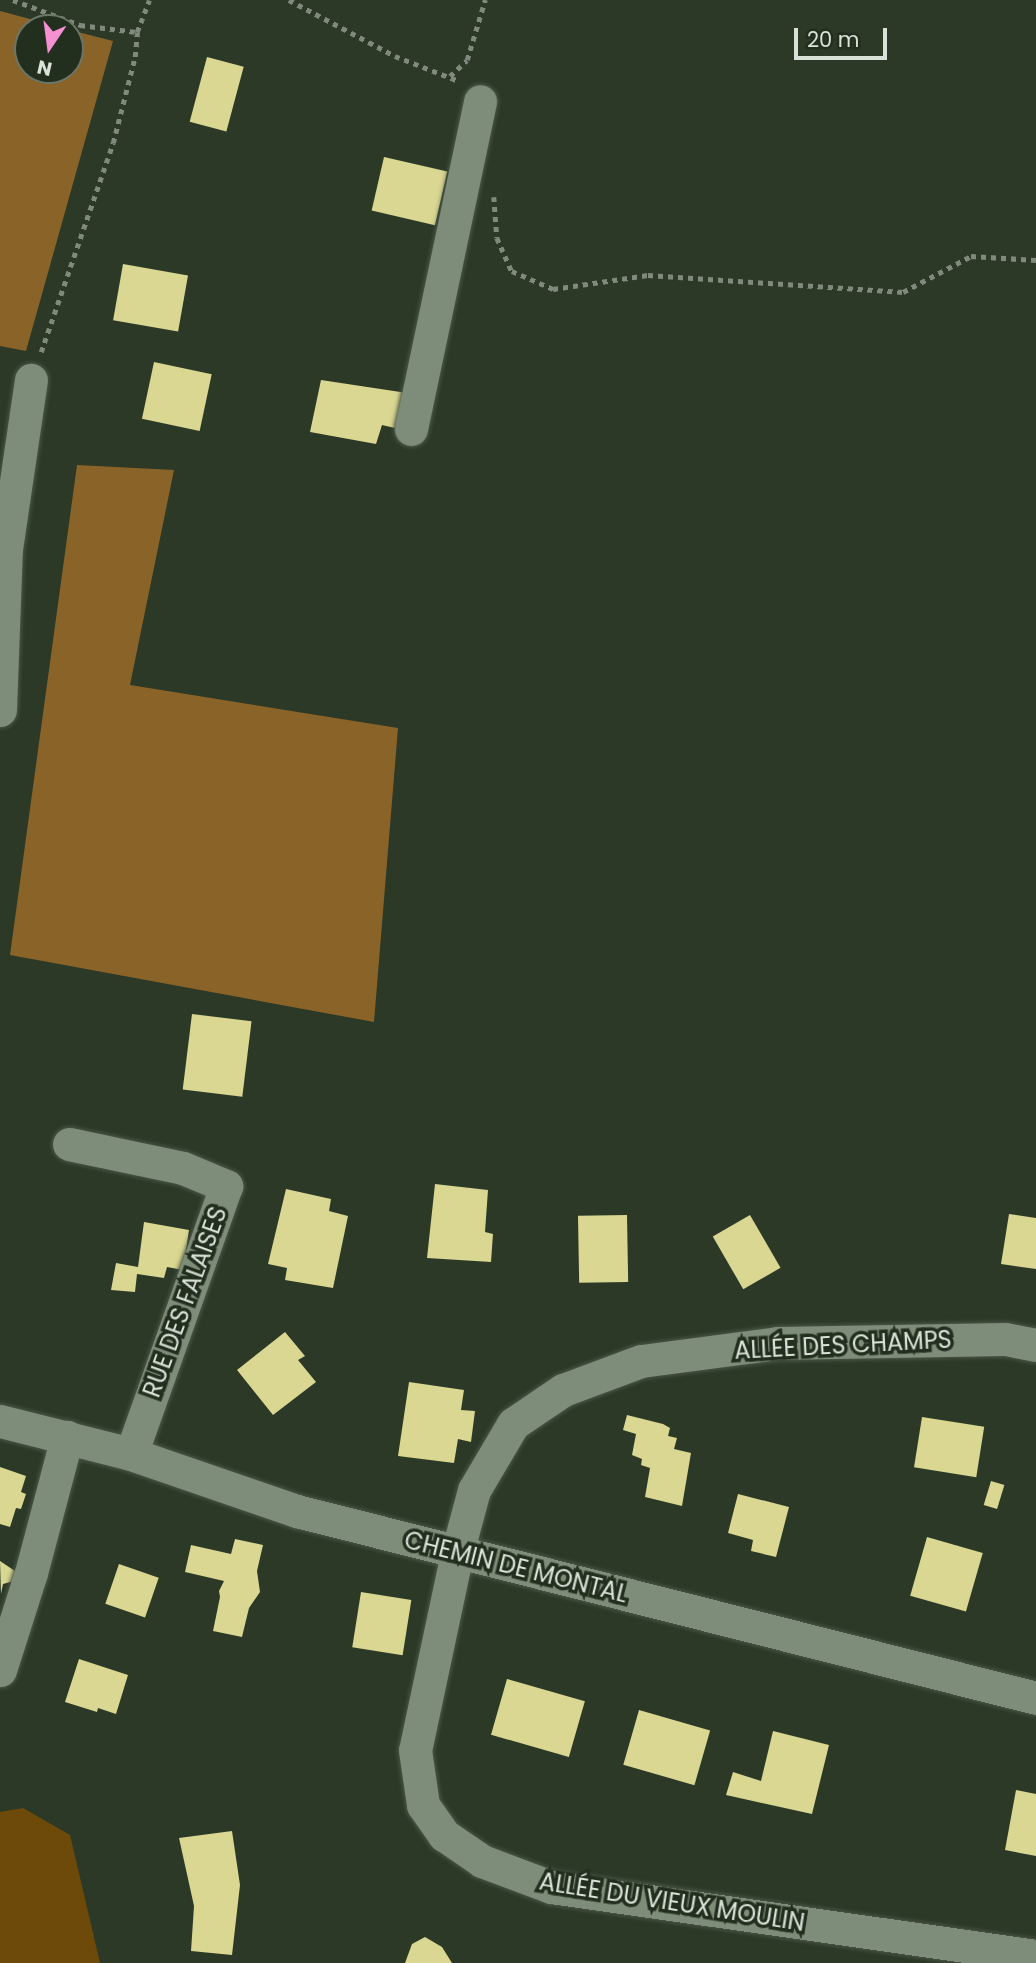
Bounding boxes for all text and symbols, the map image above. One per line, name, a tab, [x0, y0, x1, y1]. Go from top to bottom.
north arrow	[14, 14, 84, 84]
scale bar	[798, 14, 891, 58]
text: 20 m	[807, 25, 860, 54]
text: N	[35, 53, 55, 83]
street label: RUE DES FALAISES	[137, 1203, 233, 1401]
street label: ALLÉE DES CHAMPS	[734, 1325, 952, 1365]
street label: CHEMIN DE MONTAL	[401, 1525, 631, 1609]
street label: ALLÉE DU VIEUX MOULIN	[537, 1867, 807, 1937]

